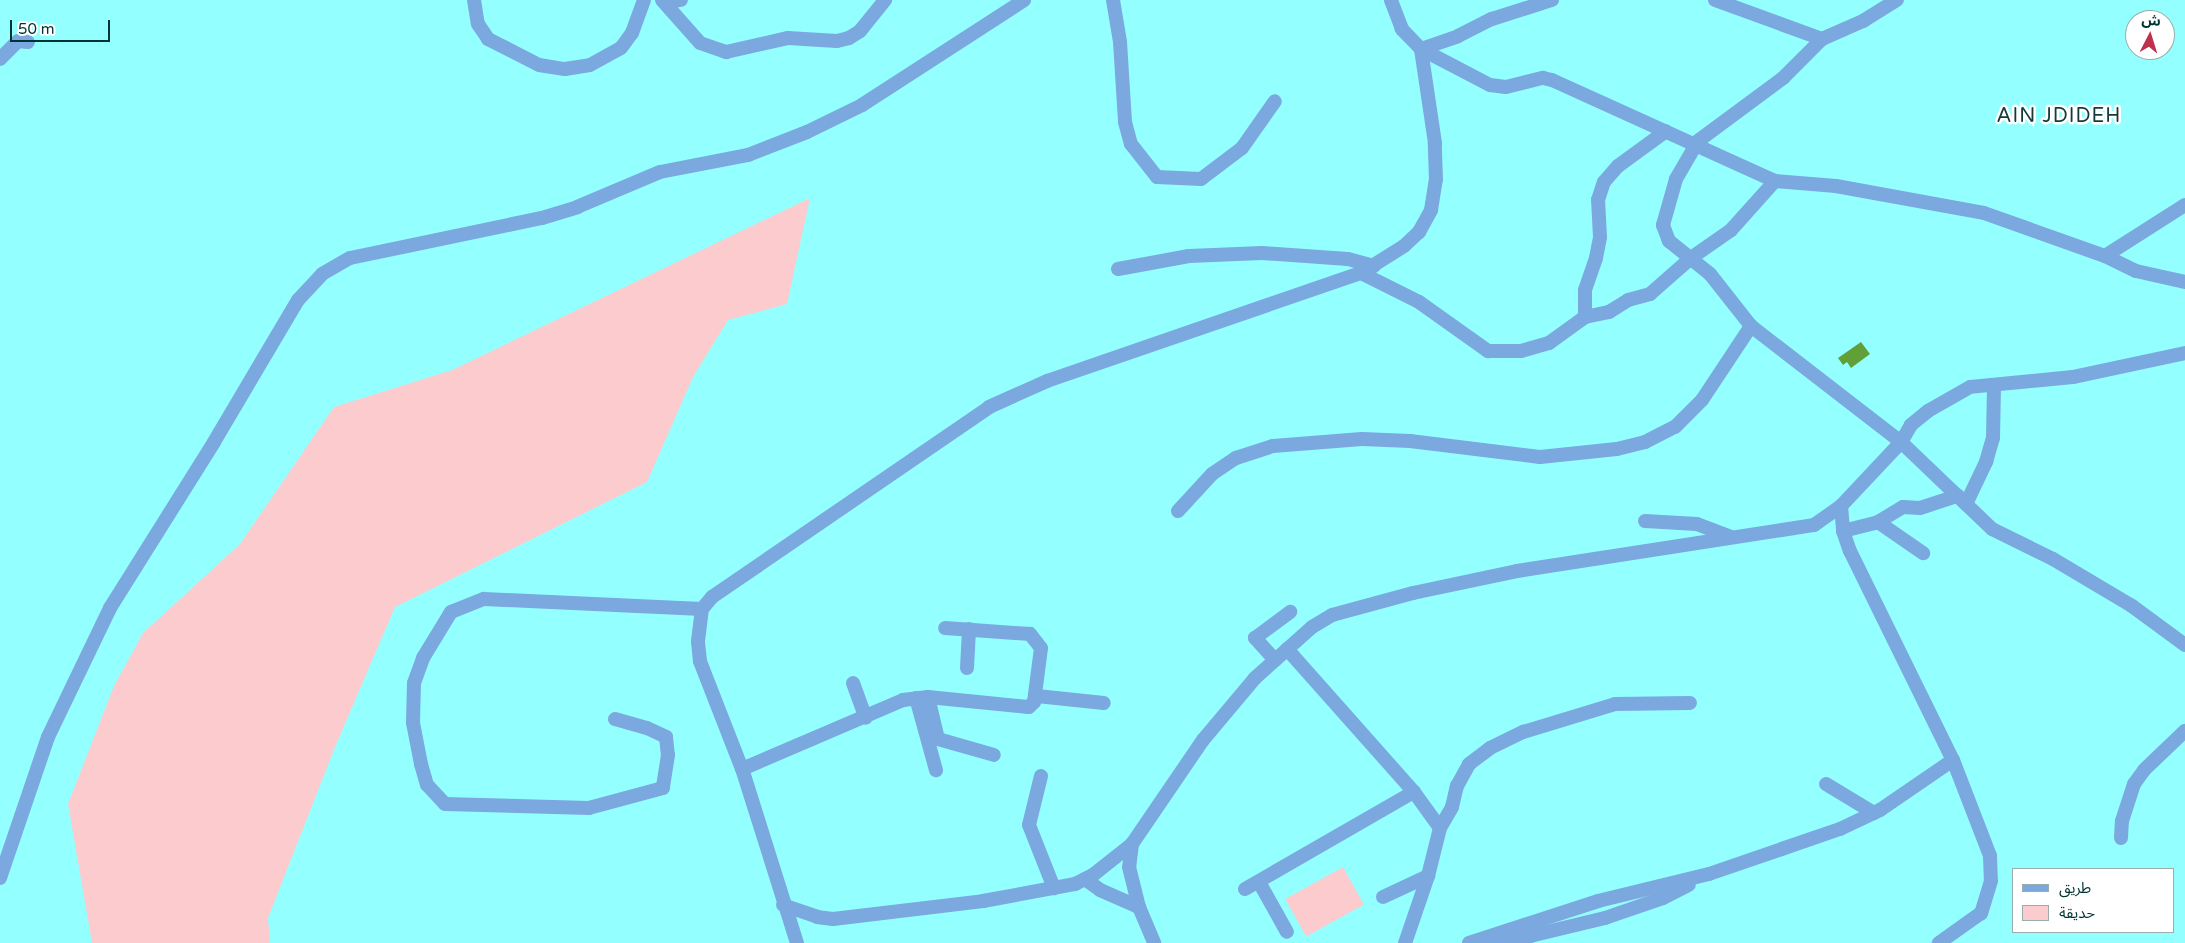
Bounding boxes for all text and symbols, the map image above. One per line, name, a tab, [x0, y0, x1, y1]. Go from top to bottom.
scale bar	[12, 10, 112, 42]
north arrow	[2125, 10, 2175, 60]
text: ش	[2141, 11, 2162, 30]
text: 50 m	[18, 20, 55, 38]
district label: AIN JDIDEH	[1995, 104, 2123, 128]
legend	[2012, 868, 2175, 933]
text: طريق	[2059, 879, 2091, 897]
text: حديقة	[2059, 904, 2095, 922]

